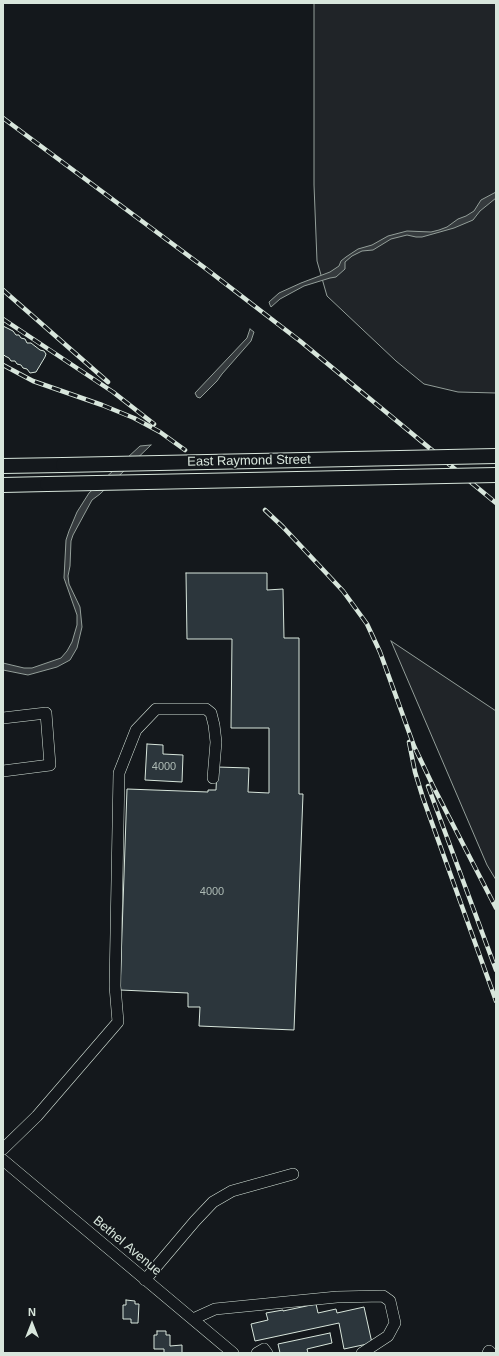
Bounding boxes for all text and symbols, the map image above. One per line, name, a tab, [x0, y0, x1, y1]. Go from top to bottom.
street label: East Raymond Street	[187, 452, 311, 470]
house number: 4000	[152, 760, 176, 774]
house number: 4000	[200, 885, 224, 899]
street label: Bethel Avenue	[90, 1213, 164, 1279]
north arrow	[12, 1304, 52, 1344]
text: N	[28, 1306, 36, 1318]

